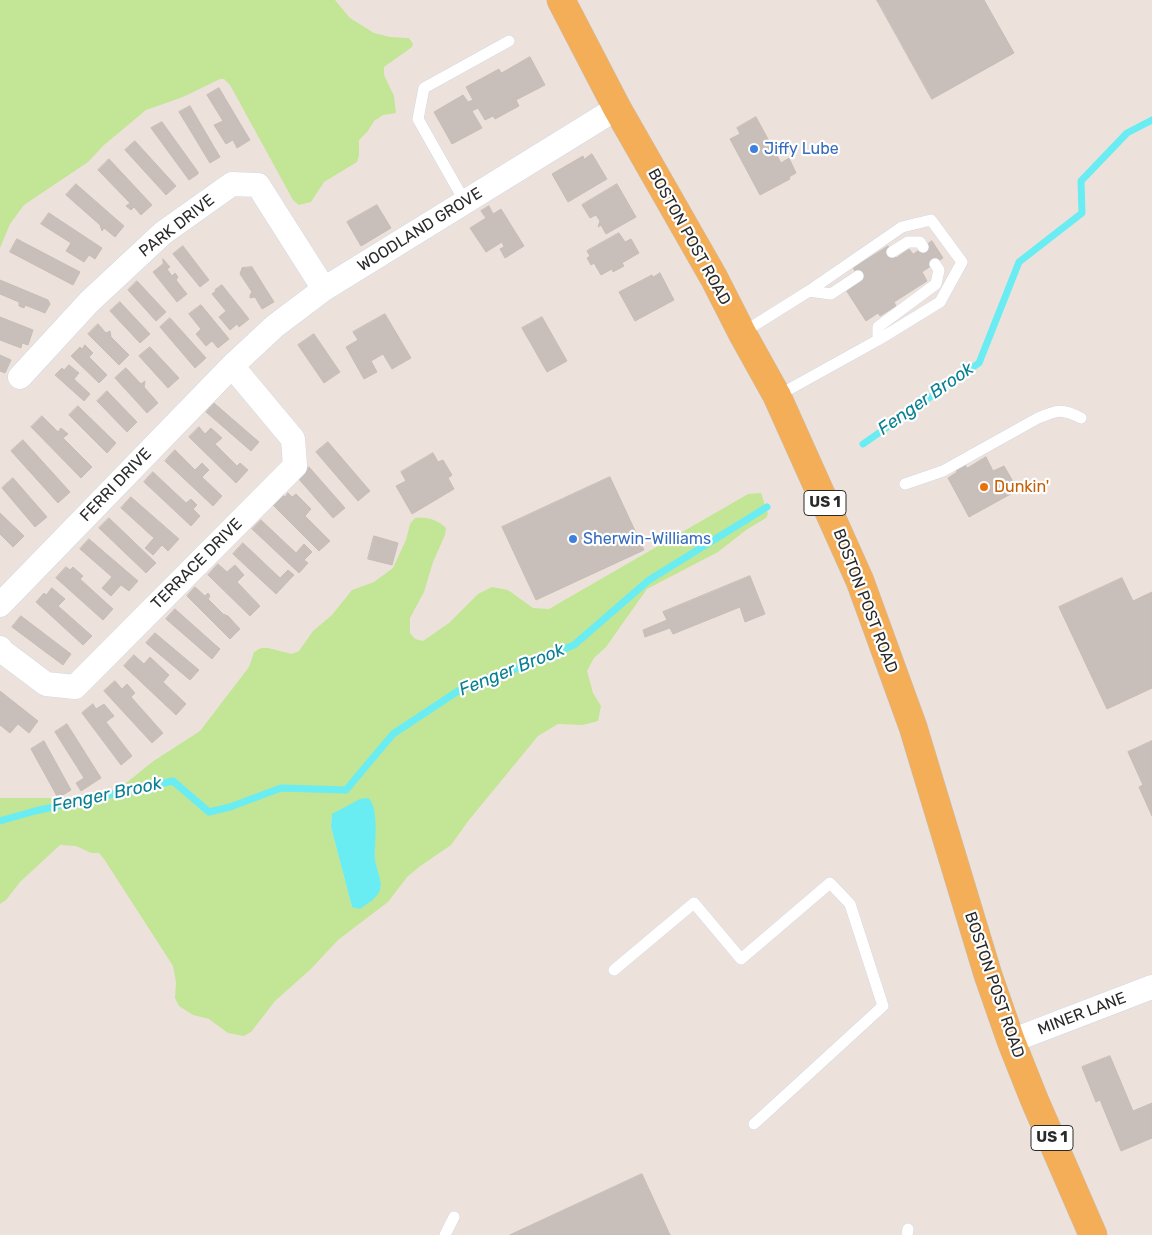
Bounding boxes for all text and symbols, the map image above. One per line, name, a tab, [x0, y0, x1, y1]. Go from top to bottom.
place label: Jiffy Lube	[764, 139, 839, 159]
marker: Jiffy Lube	[748, 143, 760, 155]
street label: BOSTON POST ROAD	[643, 165, 735, 309]
street label: WOODLAND GROVE	[354, 184, 486, 276]
street label: PARK DRIVE	[135, 191, 219, 261]
water label: Fenger Brook	[874, 358, 978, 440]
street label: FERRI DRIVE	[76, 444, 156, 526]
place label: Dunkin'	[994, 477, 1049, 497]
marker: Dunkin'	[978, 481, 990, 493]
road number: US 1	[804, 490, 846, 516]
street label: TERRACE DRIVE	[148, 515, 246, 613]
street label: BOSTON POST ROAD	[829, 526, 901, 676]
place label: Sherwin-Williams	[583, 529, 711, 549]
marker: Sherwin-Williams	[567, 533, 579, 545]
water label: Fenger Brook	[456, 639, 568, 701]
water label: Fenger Brook	[50, 773, 164, 817]
street label: BOSTON POST ROAD	[960, 909, 1028, 1061]
street label: MINER LANE	[1035, 988, 1129, 1040]
road number: US 1	[1031, 1126, 1073, 1150]

